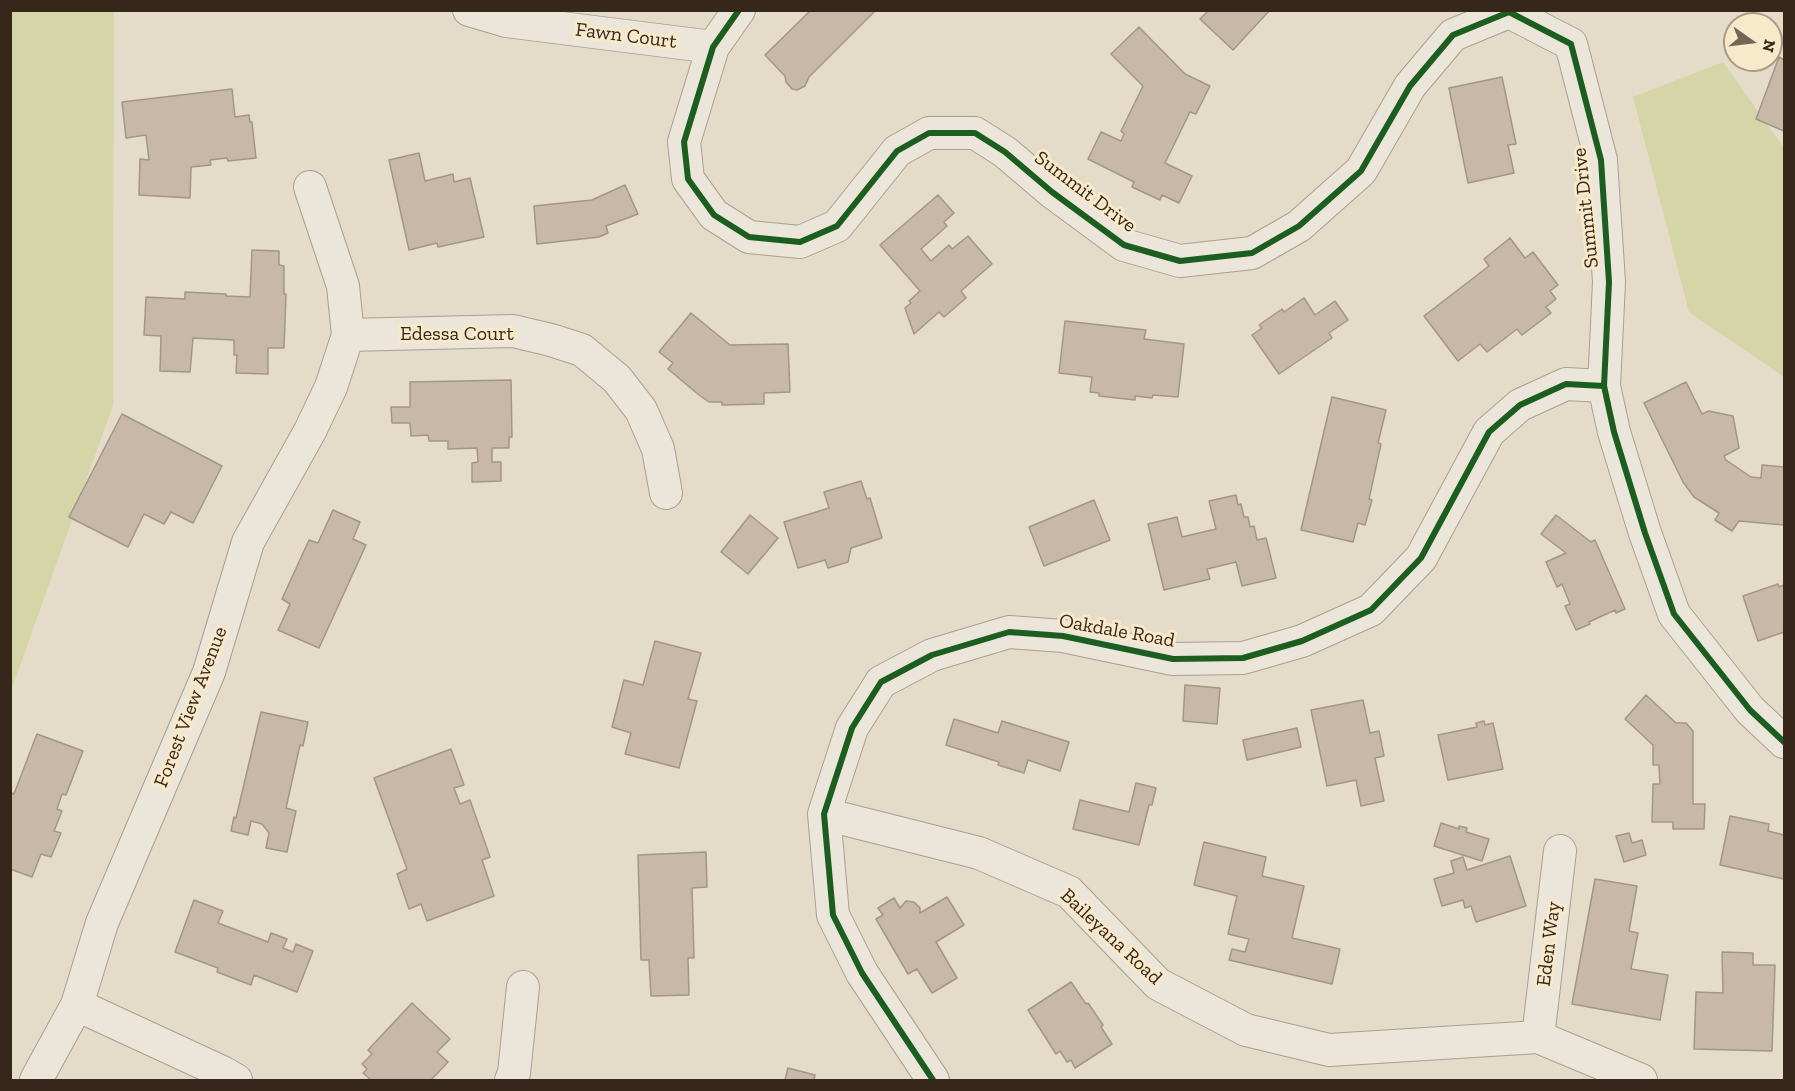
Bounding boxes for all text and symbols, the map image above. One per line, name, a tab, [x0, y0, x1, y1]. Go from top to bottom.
north arrow	[1723, 12, 1783, 72]
street label: Fawn Court	[574, 18, 678, 54]
text: N	[1758, 38, 1780, 54]
street label: Summit Drive	[1029, 146, 1141, 238]
street label: Summit Drive	[1568, 147, 1604, 269]
street label: Edessa Court	[400, 322, 514, 346]
street label: Oakdale Road	[1057, 609, 1177, 653]
street label: Forest View Avenue	[149, 623, 233, 791]
street label: Baileyana Road	[1055, 884, 1167, 990]
street label: Eden Way	[1532, 900, 1566, 988]

